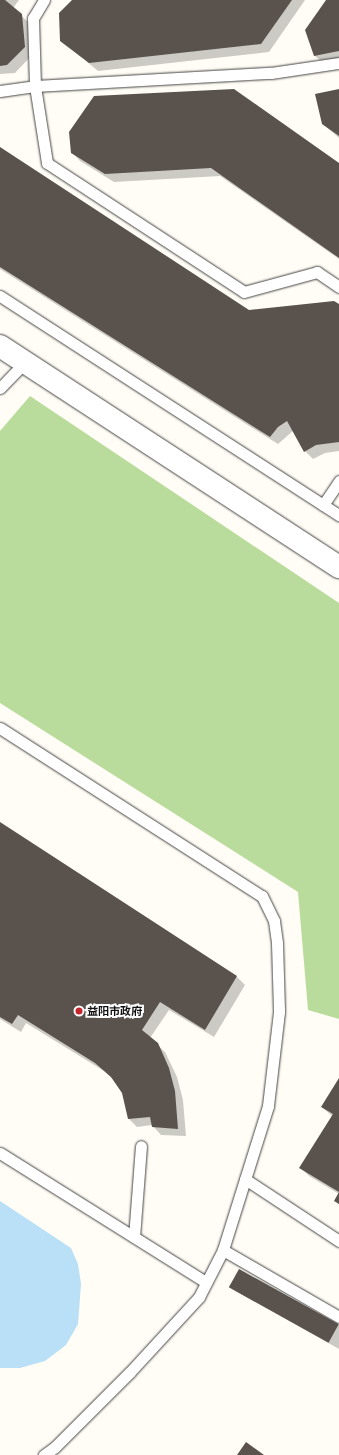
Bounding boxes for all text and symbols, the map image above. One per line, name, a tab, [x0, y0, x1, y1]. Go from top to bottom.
place label: 益阳市政府	[87, 1004, 142, 1018]
marker: 益阳市政府	[74, 1006, 84, 1016]

